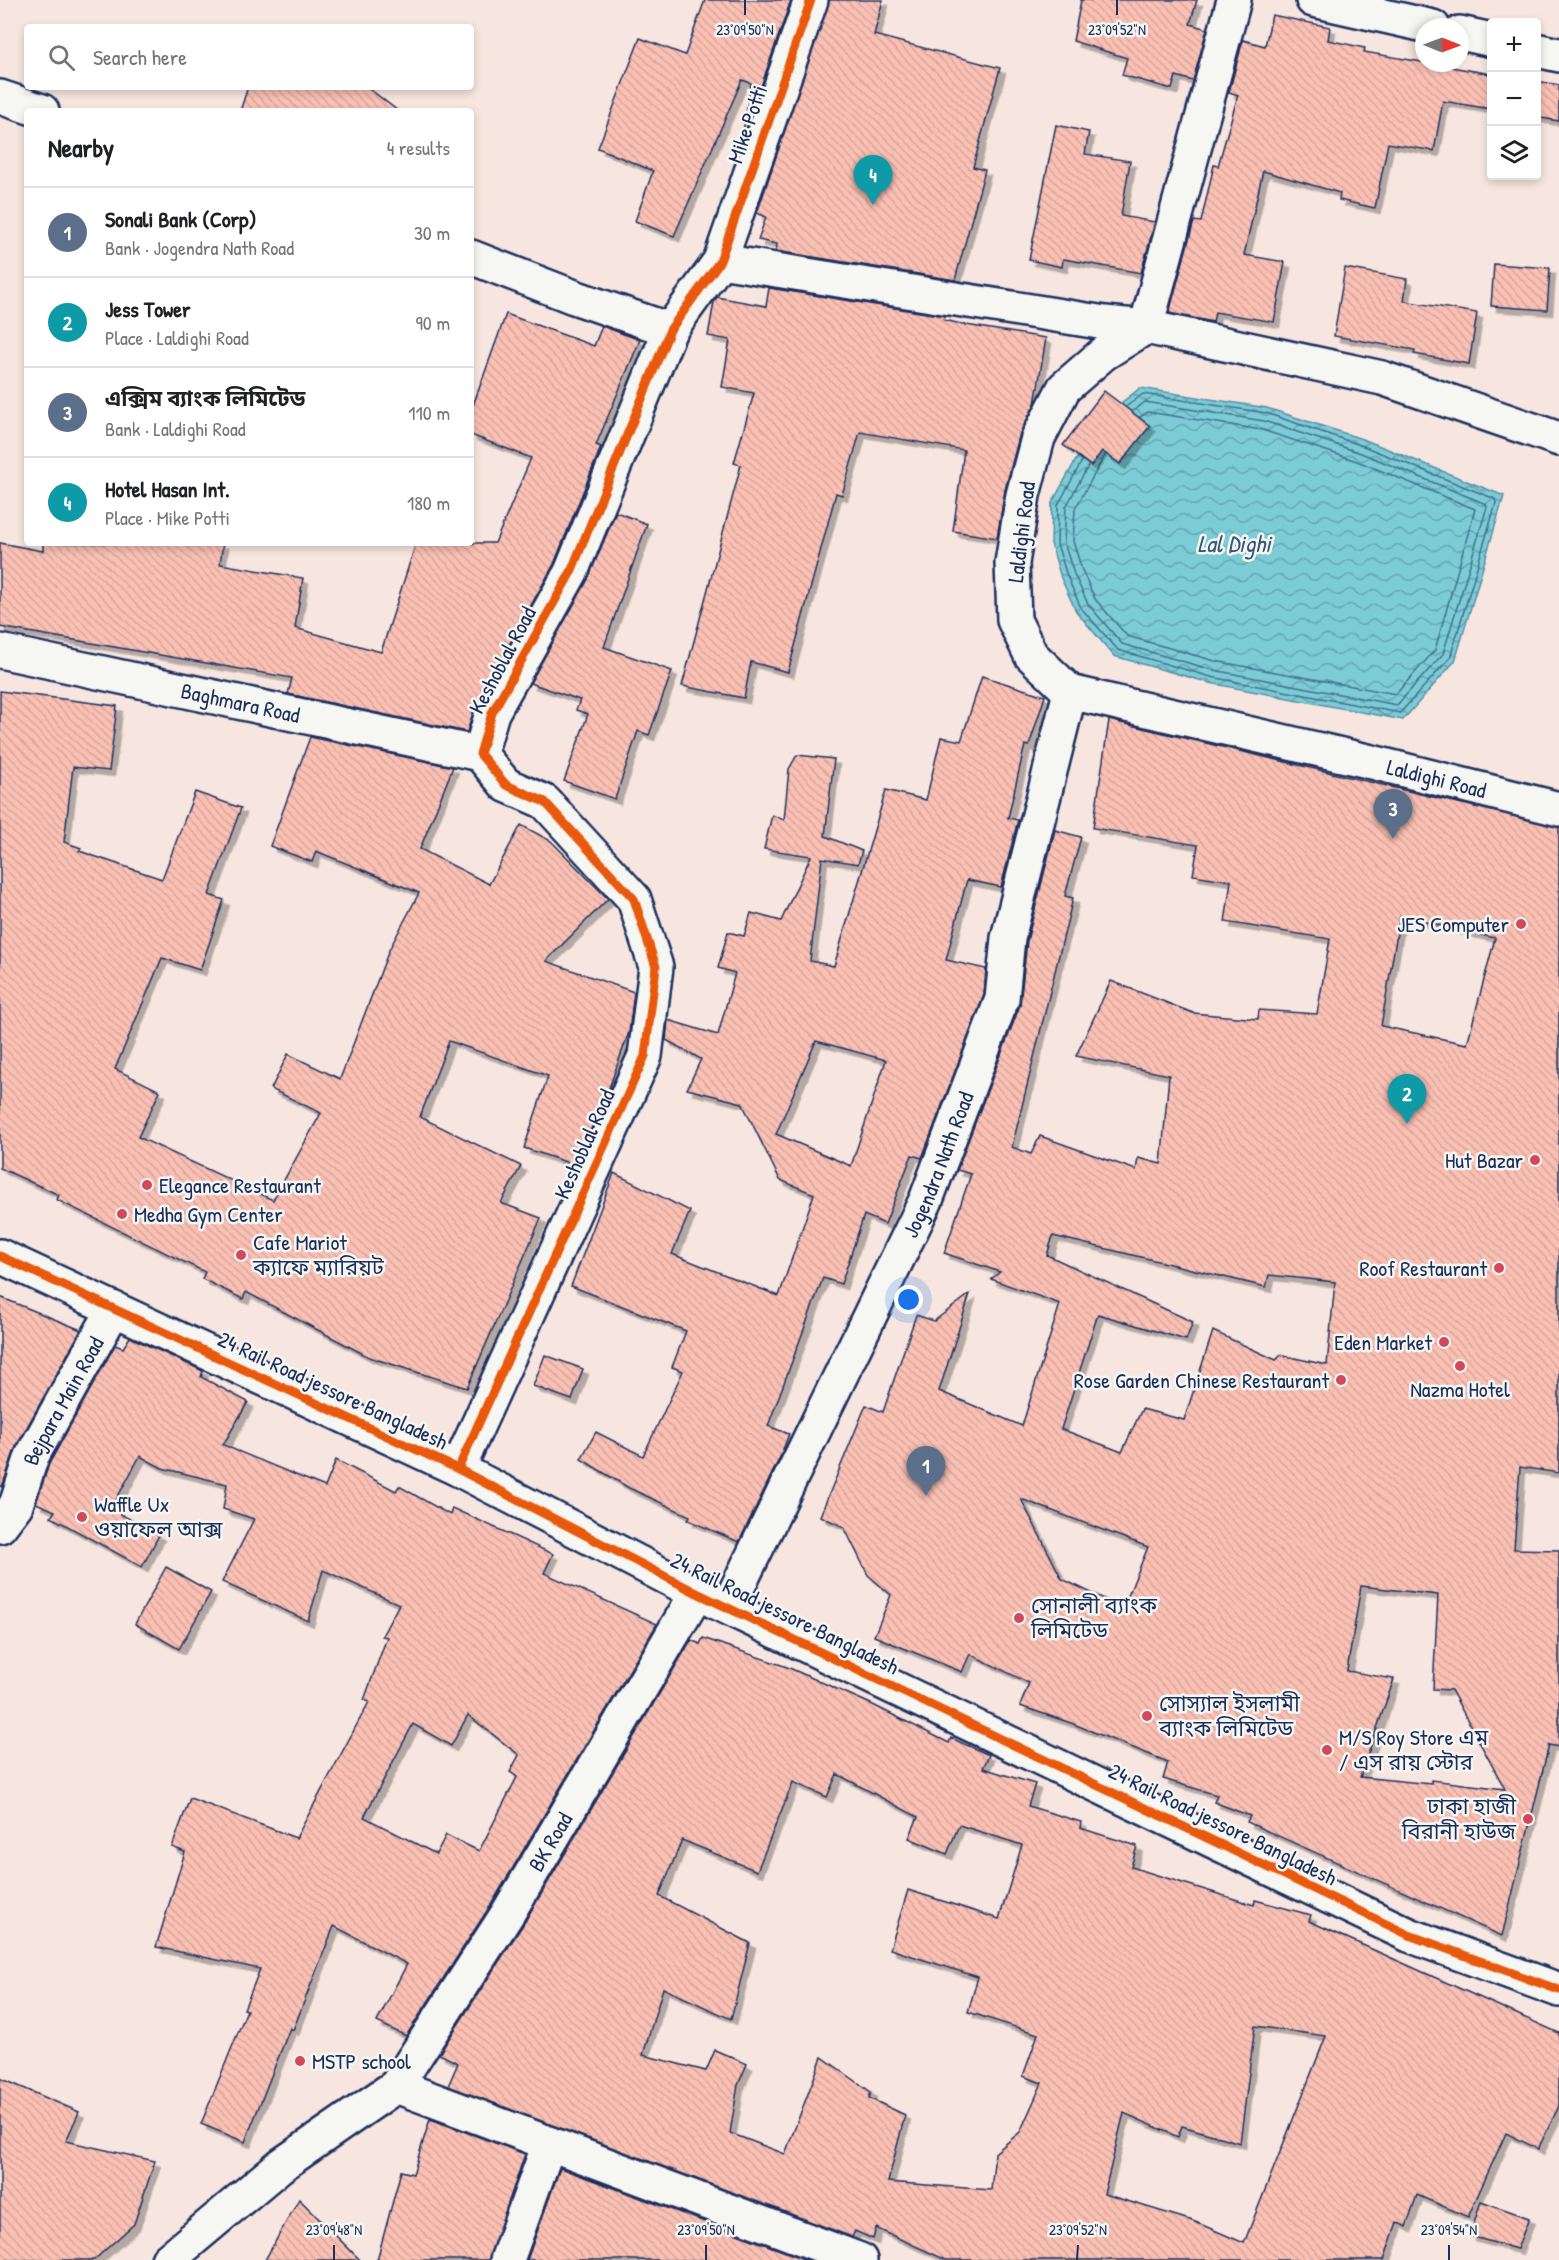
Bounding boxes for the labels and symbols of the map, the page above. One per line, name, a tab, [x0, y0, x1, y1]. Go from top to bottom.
north arrow	[1415, 18, 1469, 72]
text: 23°09'50"N	[716, 19, 774, 40]
text: 23°09'52"N	[1088, 19, 1146, 40]
street label: Mike Potti	[720, 81, 774, 167]
pin: 4	[854, 156, 892, 205]
street label: Laldighi Road	[1000, 480, 1042, 584]
water label: Lal Dighi	[1197, 527, 1273, 560]
street label: Keshoblal Road	[461, 601, 543, 719]
street label: Baghmara Road	[178, 675, 303, 730]
street label: Laldighi Road	[1384, 751, 1490, 805]
pin: 3	[1374, 790, 1412, 839]
place label: JES Computer	[1397, 909, 1510, 939]
marker: JES Computer	[1514, 917, 1528, 931]
pin: 2	[1388, 1074, 1426, 1124]
street label: Keshoblal Road	[546, 1084, 622, 1204]
street label: Jogendra Nath Road	[895, 1087, 981, 1242]
place label: Hut Bazar	[1445, 1145, 1524, 1175]
marker: Hut Bazar	[1528, 1153, 1542, 1167]
place label: Elegance Restaurant	[159, 1170, 321, 1200]
marker: Elegance Restaurant	[140, 1178, 154, 1192]
place label: Medha Gym Center	[134, 1199, 283, 1229]
marker: Medha Gym Center	[115, 1207, 129, 1221]
place label: Cafe Mariot ক্যাফে ম্যারিয়ট	[252, 1227, 385, 1282]
marker: Cafe Mariot ক্যাফে ম্যারিয়ট	[234, 1248, 248, 1262]
place label: Roof Restaurant	[1360, 1253, 1487, 1283]
marker: Roof Restaurant	[1492, 1261, 1506, 1275]
your location	[894, 1285, 923, 1314]
street label: 24 Rail Road jessore Bangladesh	[213, 1324, 453, 1456]
place label: Eden Market	[1334, 1327, 1432, 1357]
street label: Bejpara Main Road	[15, 1331, 111, 1469]
marker: Eden Market	[1437, 1335, 1451, 1349]
marker: Nazma Hotel	[1453, 1359, 1467, 1373]
place label: Rose Garden Chinese Restaurant	[1074, 1365, 1329, 1395]
marker: Rose Garden Chinese Restaurant	[1334, 1373, 1348, 1387]
place label: Nazma Hotel	[1410, 1374, 1510, 1404]
pin: 1	[906, 1446, 946, 1496]
place label: Waffle Ux ওয়াফেল আক্স	[94, 1489, 223, 1544]
marker: Waffle Ux ওয়াফেল আক্স	[75, 1510, 89, 1524]
street label: 24 Rail Road jessore Bangladesh	[666, 1545, 904, 1681]
place label: সোনালী ব্যাংক লিমিটেড	[1030, 1590, 1157, 1645]
marker: সোনালী ব্যাংক লিমিটেড	[1012, 1611, 1026, 1625]
place label: সোস্যাল ইসলামী ব্যাংক লিমিটেড	[1158, 1688, 1301, 1743]
marker: সোস্যাল ইসলামী ব্যাংক লিমিটেড	[1140, 1709, 1154, 1723]
place label: M/S Roy Store এম / এস রায় স্টোর	[1339, 1722, 1489, 1777]
marker: M/S Roy Store এম / এস রায় স্টোর	[1320, 1743, 1334, 1757]
street label: 24 Rail Road jessore Bangladesh	[1104, 1756, 1342, 1892]
place label: ঢাকা হাজী বিরানী হাউজ	[1401, 1791, 1517, 1846]
street label: BK Road	[521, 1806, 579, 1877]
marker: ঢাকা হাজী বিরানী হাউজ	[1521, 1812, 1535, 1826]
place label: MSTP school	[312, 2046, 411, 2076]
marker: MSTP school	[293, 2054, 307, 2068]
text: 23°09'48"N	[306, 2219, 362, 2240]
text: 23°09'50"N	[677, 2219, 735, 2240]
text: 23°09'52"N	[1049, 2219, 1107, 2240]
text: 23°09'54"N	[1421, 2219, 1477, 2240]

